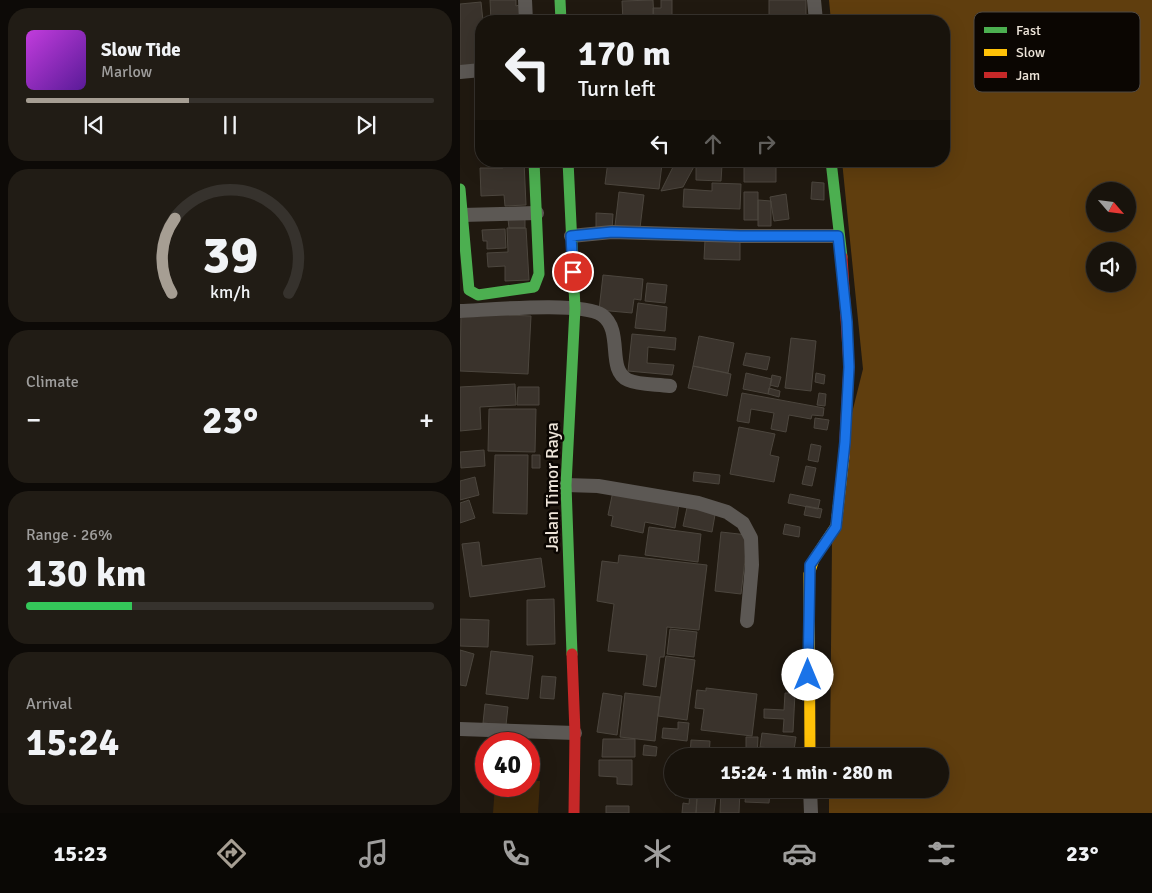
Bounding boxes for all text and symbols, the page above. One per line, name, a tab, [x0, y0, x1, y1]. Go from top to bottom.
legend	[974, 12, 1140, 92]
text: Fast	[1016, 22, 1041, 39]
text: 170 m	[578, 32, 671, 75]
icon: left	[495, 35, 560, 100]
text: Slow Tide	[101, 38, 181, 62]
text: Slow	[1016, 44, 1045, 61]
text: Marlow	[101, 62, 152, 82]
text: Jam	[1016, 67, 1040, 84]
text: Turn left	[578, 75, 656, 102]
icon: previous	[80, 111, 108, 139]
icon: pause	[216, 111, 244, 139]
icon: next	[352, 111, 380, 139]
icon: left	[646, 130, 674, 158]
icon: ahead	[699, 130, 727, 158]
icon: right	[752, 130, 780, 158]
north arrow	[1086, 182, 1136, 232]
map controls	[1086, 182, 1136, 292]
text: 39	[202, 223, 258, 287]
button: sound	[1086, 242, 1136, 292]
pin	[552, 251, 594, 293]
icon: arrive	[559, 258, 587, 286]
text: km/h	[210, 281, 250, 303]
text: Climate	[26, 372, 79, 392]
text: 23°	[202, 397, 258, 444]
text: −	[26, 403, 41, 437]
text: +	[419, 403, 434, 437]
street label: Jalan Timor Raya	[541, 422, 563, 552]
text: Range · 26%	[26, 525, 112, 545]
text: 130 km	[26, 550, 147, 597]
position arrow	[781, 648, 833, 700]
text: Arrival	[26, 694, 72, 714]
text: 15:24	[26, 719, 119, 766]
speed limit sign: 40	[475, 732, 540, 797]
text: 15:24 · 1 min · 280 m	[720, 761, 893, 785]
icon: directions	[214, 836, 249, 871]
icon: music	[356, 836, 391, 871]
icon: phone	[498, 836, 533, 871]
icon: climate	[640, 836, 675, 871]
icon: car	[782, 836, 817, 871]
icon: filters	[924, 836, 959, 871]
text: 15:23	[53, 840, 107, 867]
text: 23°	[1066, 840, 1098, 867]

